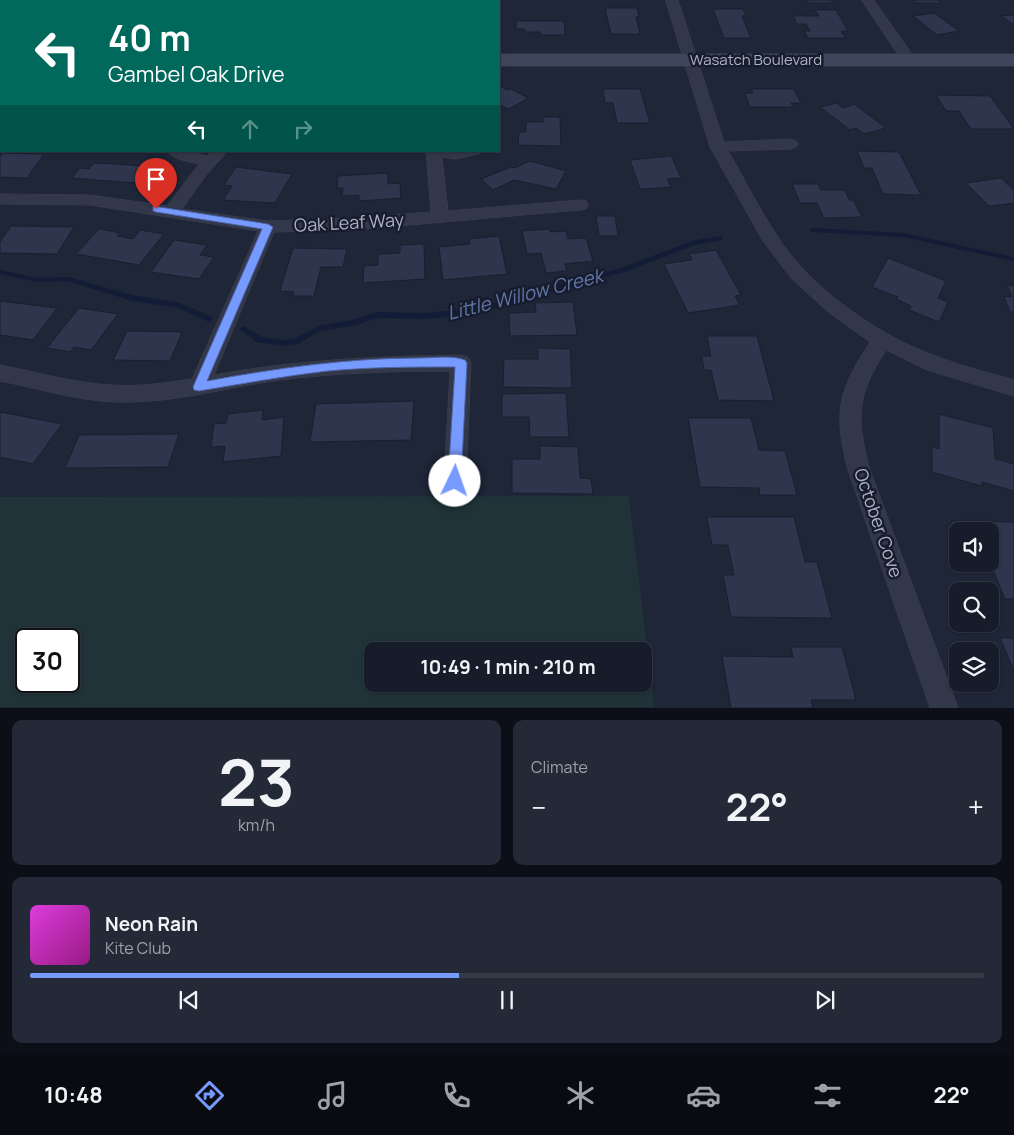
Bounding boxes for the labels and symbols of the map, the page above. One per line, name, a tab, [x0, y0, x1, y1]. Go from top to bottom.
street label: Wasatch Boulevard	[690, 49, 822, 70]
pin	[135, 158, 177, 209]
street label: Oak Leaf Way	[293, 207, 405, 237]
water label: Little Willow Creek	[445, 261, 608, 326]
position arrow	[428, 454, 480, 506]
street label: October Cove	[849, 465, 909, 581]
speed limit sign: 30	[15, 628, 80, 693]

